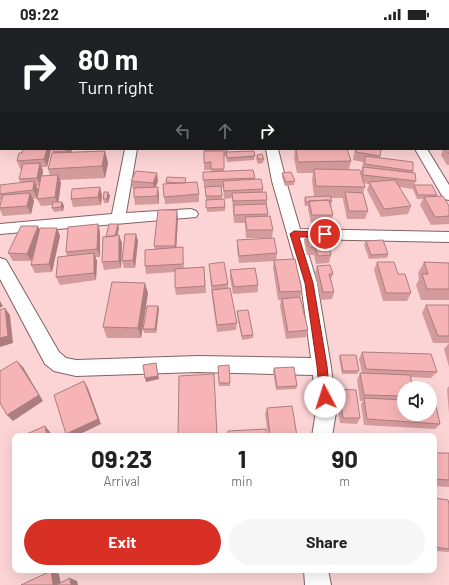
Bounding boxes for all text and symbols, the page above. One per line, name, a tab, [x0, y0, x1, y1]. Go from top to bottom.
text: 09:22	[20, 5, 59, 23]
text: 80 m	[78, 42, 138, 76]
icon: right	[12, 44, 64, 96]
text: Turn right	[78, 76, 154, 98]
icon: left	[172, 120, 194, 142]
icon: ahead	[214, 120, 236, 142]
icon: right	[256, 120, 278, 142]
pin	[308, 217, 342, 251]
icon: arrive	[314, 223, 336, 245]
position arrow	[304, 376, 346, 418]
map controls	[397, 381, 437, 421]
button: sound	[397, 381, 437, 421]
text: 09:23	[91, 444, 152, 473]
text: 1	[238, 444, 246, 473]
text: 90	[332, 444, 358, 473]
text: Arrival	[104, 473, 140, 489]
text: min	[231, 473, 252, 489]
text: m	[339, 473, 350, 489]
button: Exit	[24, 519, 221, 565]
button: Share	[229, 519, 425, 565]

